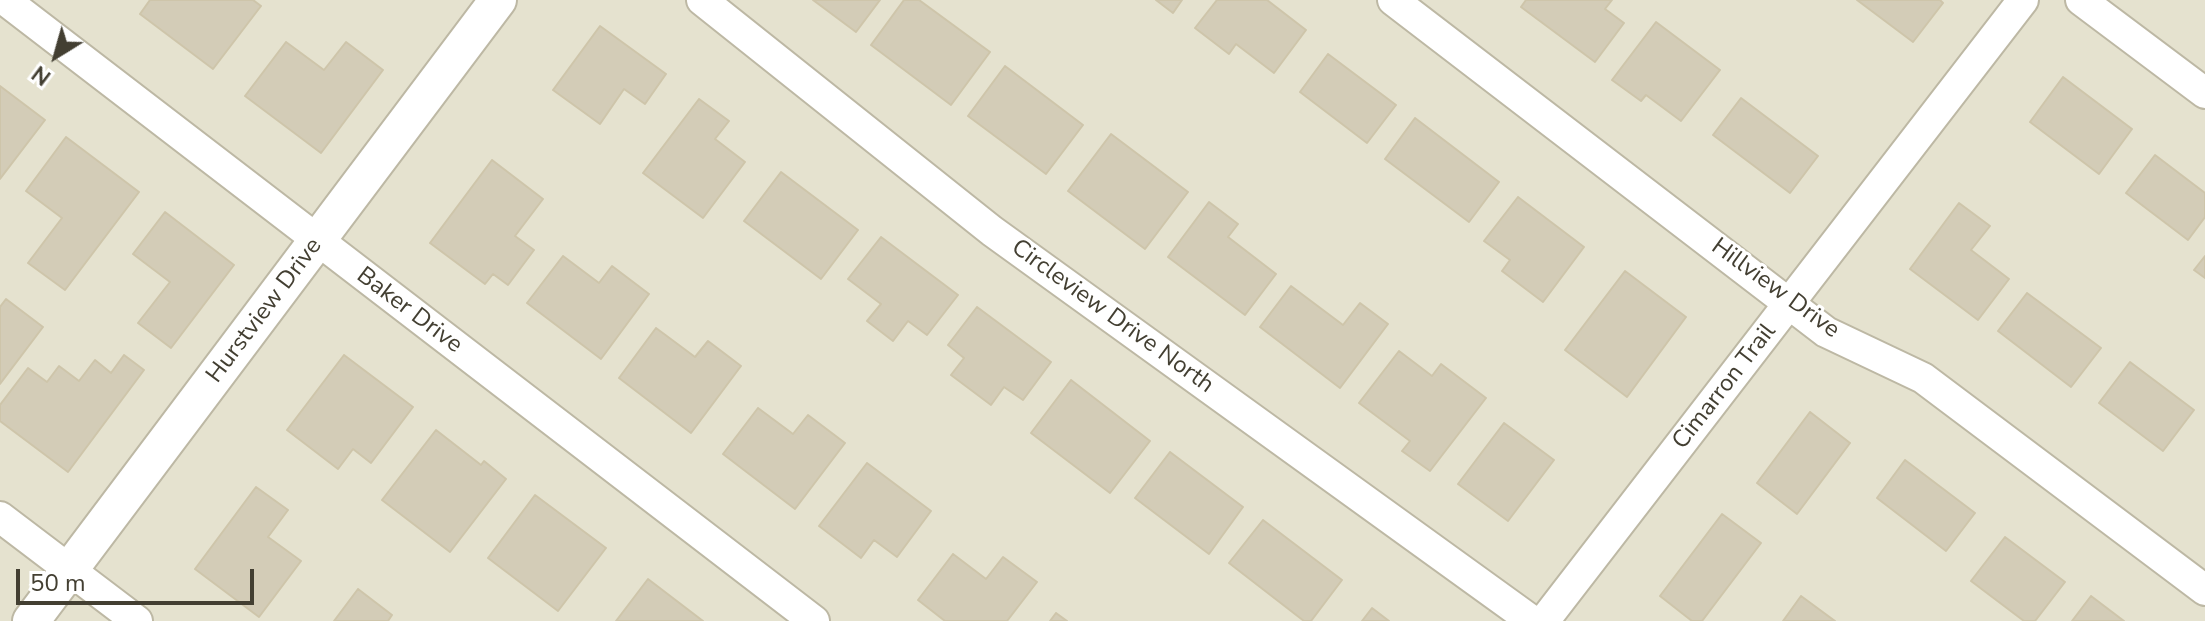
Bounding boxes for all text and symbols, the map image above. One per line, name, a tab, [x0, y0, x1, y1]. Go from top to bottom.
north arrow	[16, 16, 96, 96]
text: N	[26, 58, 57, 92]
street label: Hurstview Drive	[201, 233, 329, 389]
street label: Hillview Drive	[1705, 233, 1845, 345]
street label: Circleview Drive North	[1005, 234, 1219, 400]
street label: Baker Drive	[350, 262, 468, 360]
street label: Cimarron Trail	[1667, 318, 1783, 456]
scale bar	[20, 553, 258, 603]
text: 50 m	[30, 567, 86, 599]

